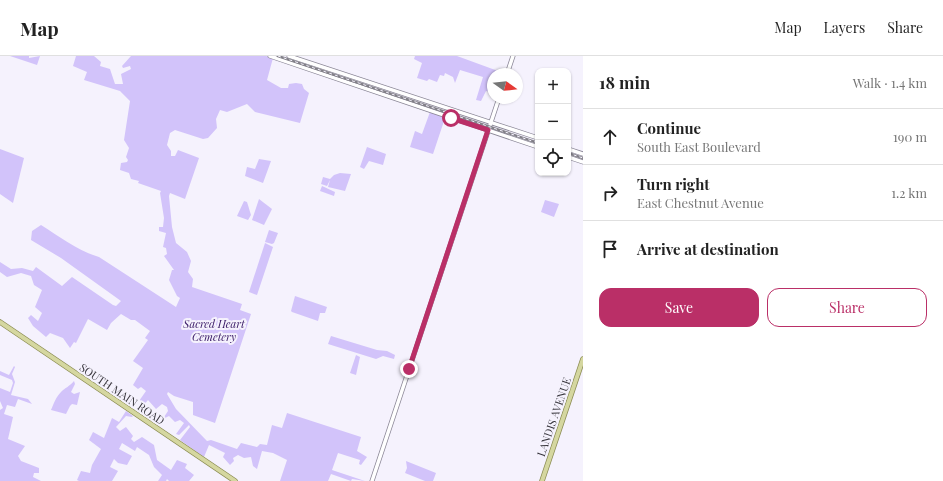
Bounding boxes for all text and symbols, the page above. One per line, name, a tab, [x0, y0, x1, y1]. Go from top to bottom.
text: Map	[20, 15, 59, 41]
text: Map	[774, 18, 802, 37]
text: Layers	[824, 18, 865, 37]
text: Share	[887, 18, 923, 37]
north arrow	[487, 68, 523, 104]
map controls	[535, 68, 571, 176]
button: +	[535, 68, 571, 104]
text: 18 min	[599, 71, 650, 93]
text: Walk · 1.4 km	[853, 74, 927, 91]
button: −	[535, 104, 571, 140]
route start	[442, 109, 460, 127]
text: Continue	[637, 118, 701, 138]
icon: ahead	[599, 126, 621, 148]
text: 190 m	[893, 128, 927, 145]
text: South East Boulevard	[637, 138, 761, 155]
button: locate	[535, 140, 571, 176]
text: Turn right	[637, 174, 710, 194]
icon: right	[599, 182, 621, 204]
text: 1.2 km	[891, 184, 927, 201]
text: East Chestnut Avenue	[637, 194, 764, 211]
icon: arrive	[599, 238, 621, 260]
text: Arrive at destination	[637, 239, 779, 259]
button: Save	[599, 288, 759, 327]
button: Share	[767, 288, 927, 327]
park label: Sacred Heart Cemetery	[182, 316, 246, 344]
street label: SOUTH MAIN ROAD	[77, 359, 168, 428]
route end	[400, 360, 418, 378]
street label: LANDIS AVENUE	[533, 375, 574, 458]

